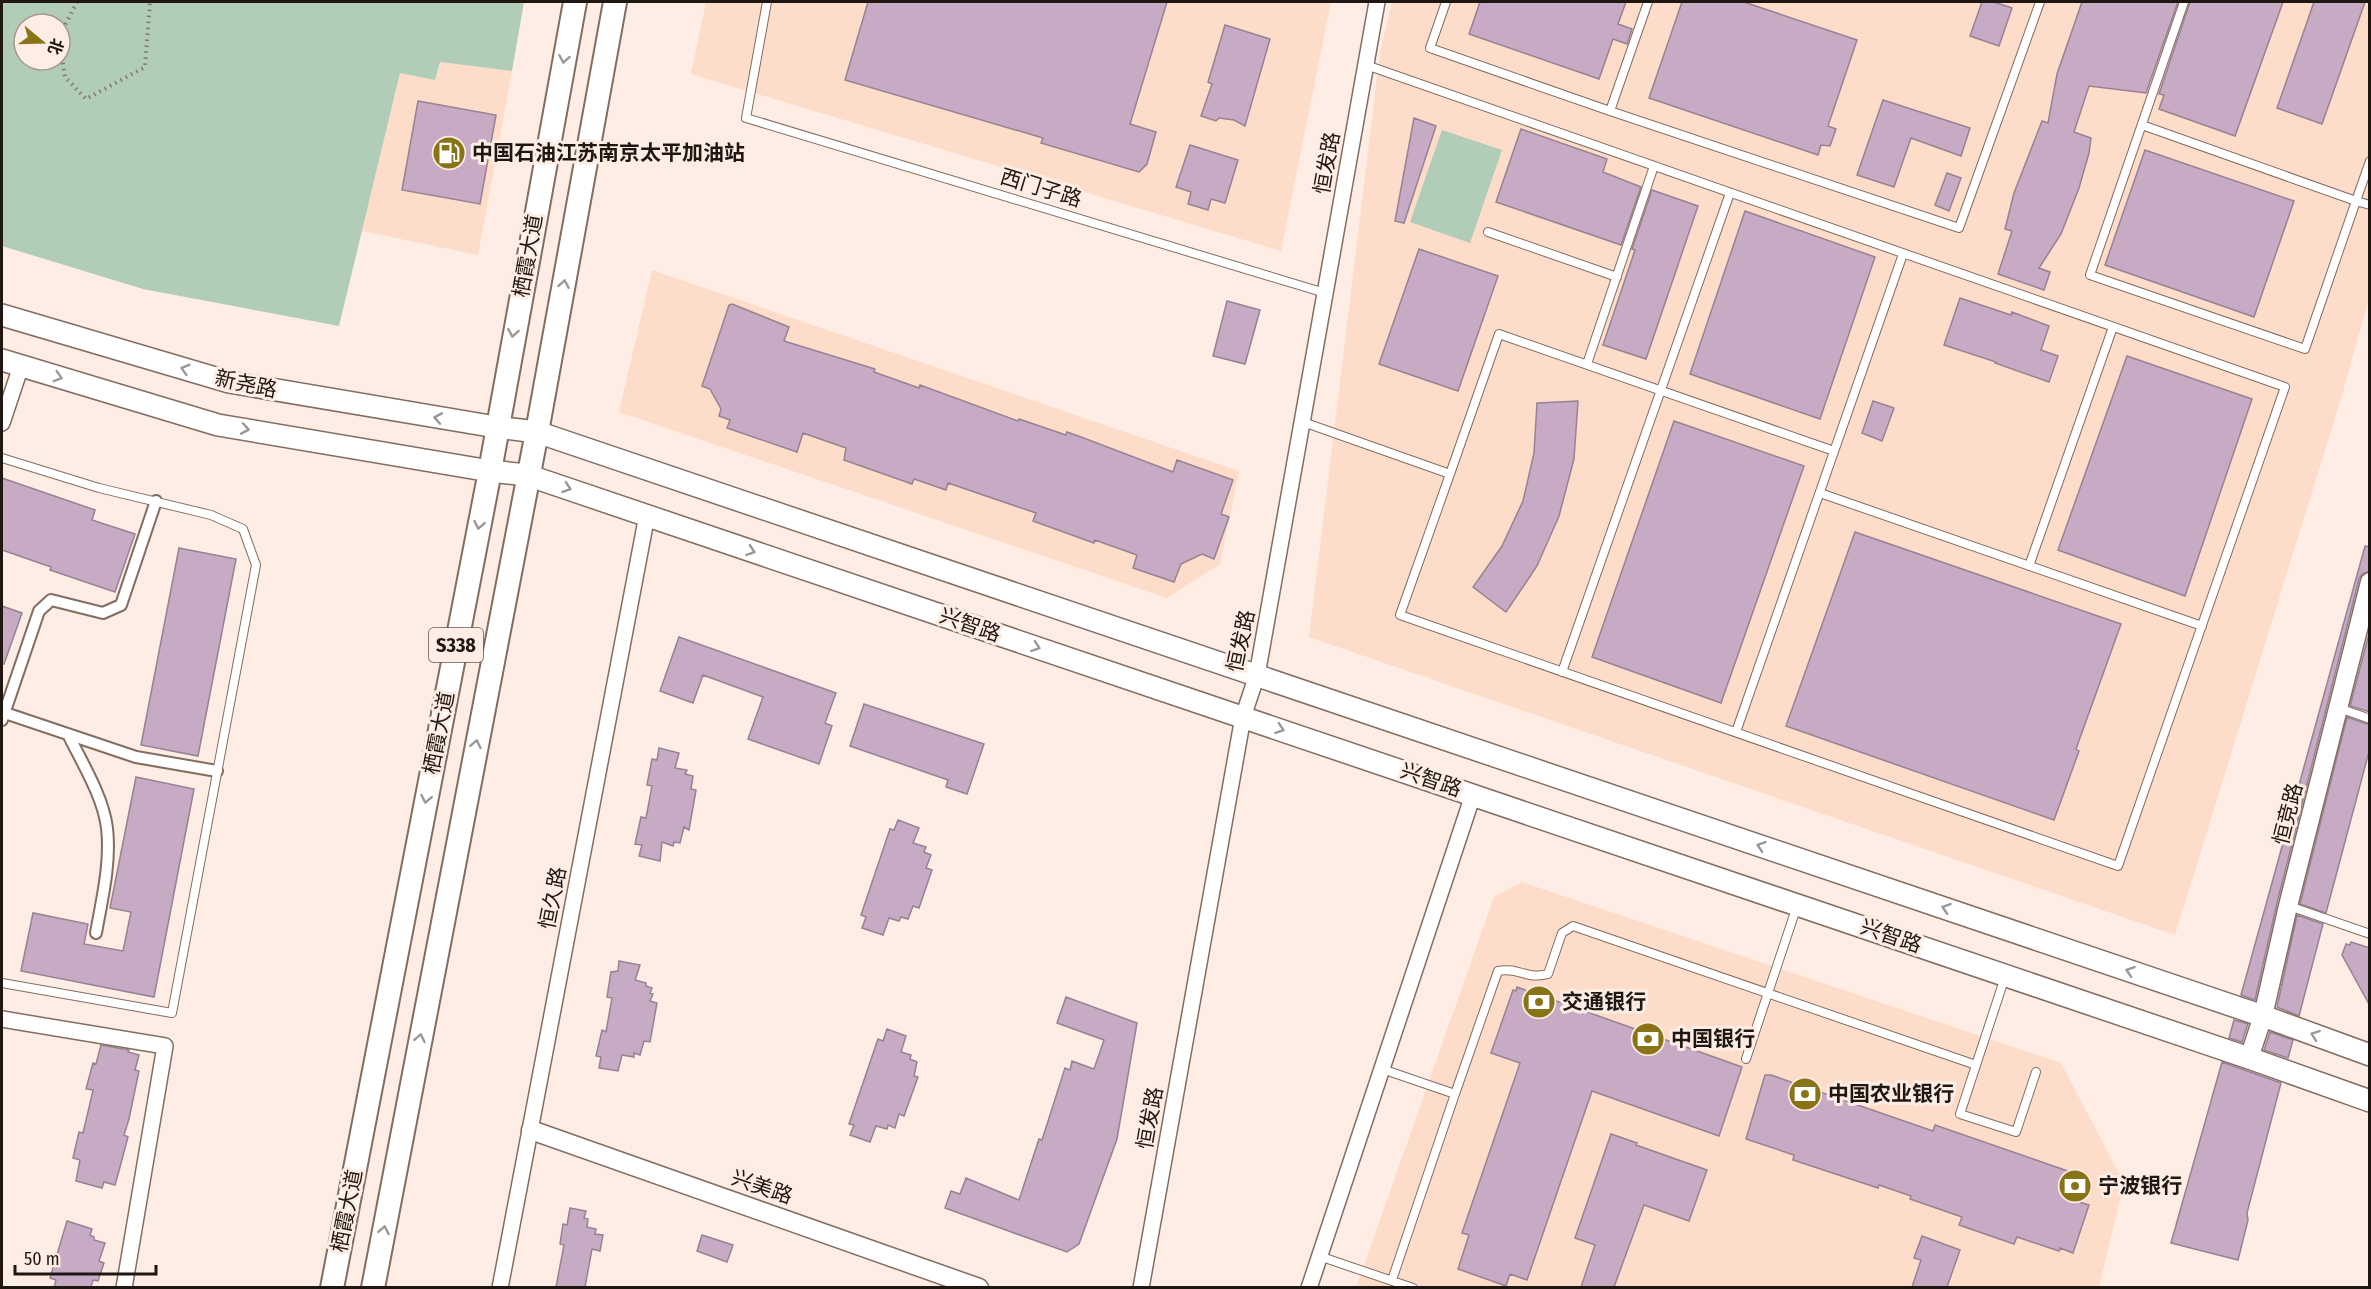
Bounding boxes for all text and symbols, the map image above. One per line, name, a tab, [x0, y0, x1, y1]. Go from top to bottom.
north arrow	[12, 12, 72, 72]
text: 北	[44, 36, 67, 57]
one-way arrow	[558, 54, 571, 64]
street label: 恒发路	[1309, 130, 1345, 196]
fuel station icon: 中国石油江苏南京太平加油站	[431, 135, 467, 171]
place label: 中国石油江苏南京太平加油站	[472, 140, 745, 166]
street label: 西门子路	[997, 163, 1085, 213]
street label: 栖霞大道	[508, 212, 548, 300]
one-way arrow	[557, 279, 570, 289]
one-way arrow	[507, 328, 520, 338]
one-way arrow	[180, 364, 191, 376]
street label: 新尧路	[212, 365, 280, 403]
one-way arrow	[52, 370, 63, 382]
one-way arrow	[434, 412, 443, 424]
one-way arrow	[241, 423, 250, 435]
one-way arrow	[561, 481, 572, 494]
one-way arrow	[473, 520, 486, 530]
one-way arrow	[745, 543, 756, 556]
street label: 兴智路	[936, 602, 1004, 648]
street label: 恒发路	[1222, 607, 1260, 675]
road number: S338	[429, 628, 483, 662]
one-way arrow	[1030, 639, 1040, 652]
street label: 栖霞大道	[418, 689, 460, 777]
one-way arrow	[1274, 722, 1285, 735]
one-way arrow	[469, 739, 482, 749]
street label: 兴智路	[1397, 757, 1465, 803]
street label: 恒竞路	[2268, 780, 2308, 848]
one-way arrow	[420, 794, 433, 804]
one-way arrow	[1756, 841, 1767, 853]
street label: 恒久路	[534, 865, 572, 931]
one-way arrow	[1941, 903, 1952, 916]
street label: 兴智路	[1857, 913, 1925, 959]
one-way arrow	[2125, 966, 2136, 978]
bank icon: 交通银行	[1521, 984, 1557, 1020]
place label: 交通银行	[1562, 989, 1646, 1015]
bank icon: 中国银行	[1630, 1021, 1666, 1057]
place label: 中国银行	[1671, 1026, 1755, 1052]
one-way arrow	[2310, 1029, 2320, 1042]
one-way arrow	[413, 1034, 426, 1044]
bank icon: 中国农业银行	[1787, 1076, 1823, 1112]
place label: 中国农业银行	[1828, 1081, 1954, 1107]
street label: 恒发路	[1132, 1085, 1168, 1151]
street label: 兴美路	[728, 1164, 796, 1210]
street label: 栖霞大道	[326, 1167, 368, 1255]
bank icon: 宁波银行	[2057, 1168, 2093, 1204]
place label: 宁波银行	[2098, 1173, 2182, 1199]
one-way arrow	[377, 1225, 390, 1235]
scale bar	[15, 1238, 156, 1276]
text: 50 m	[24, 1248, 60, 1270]

